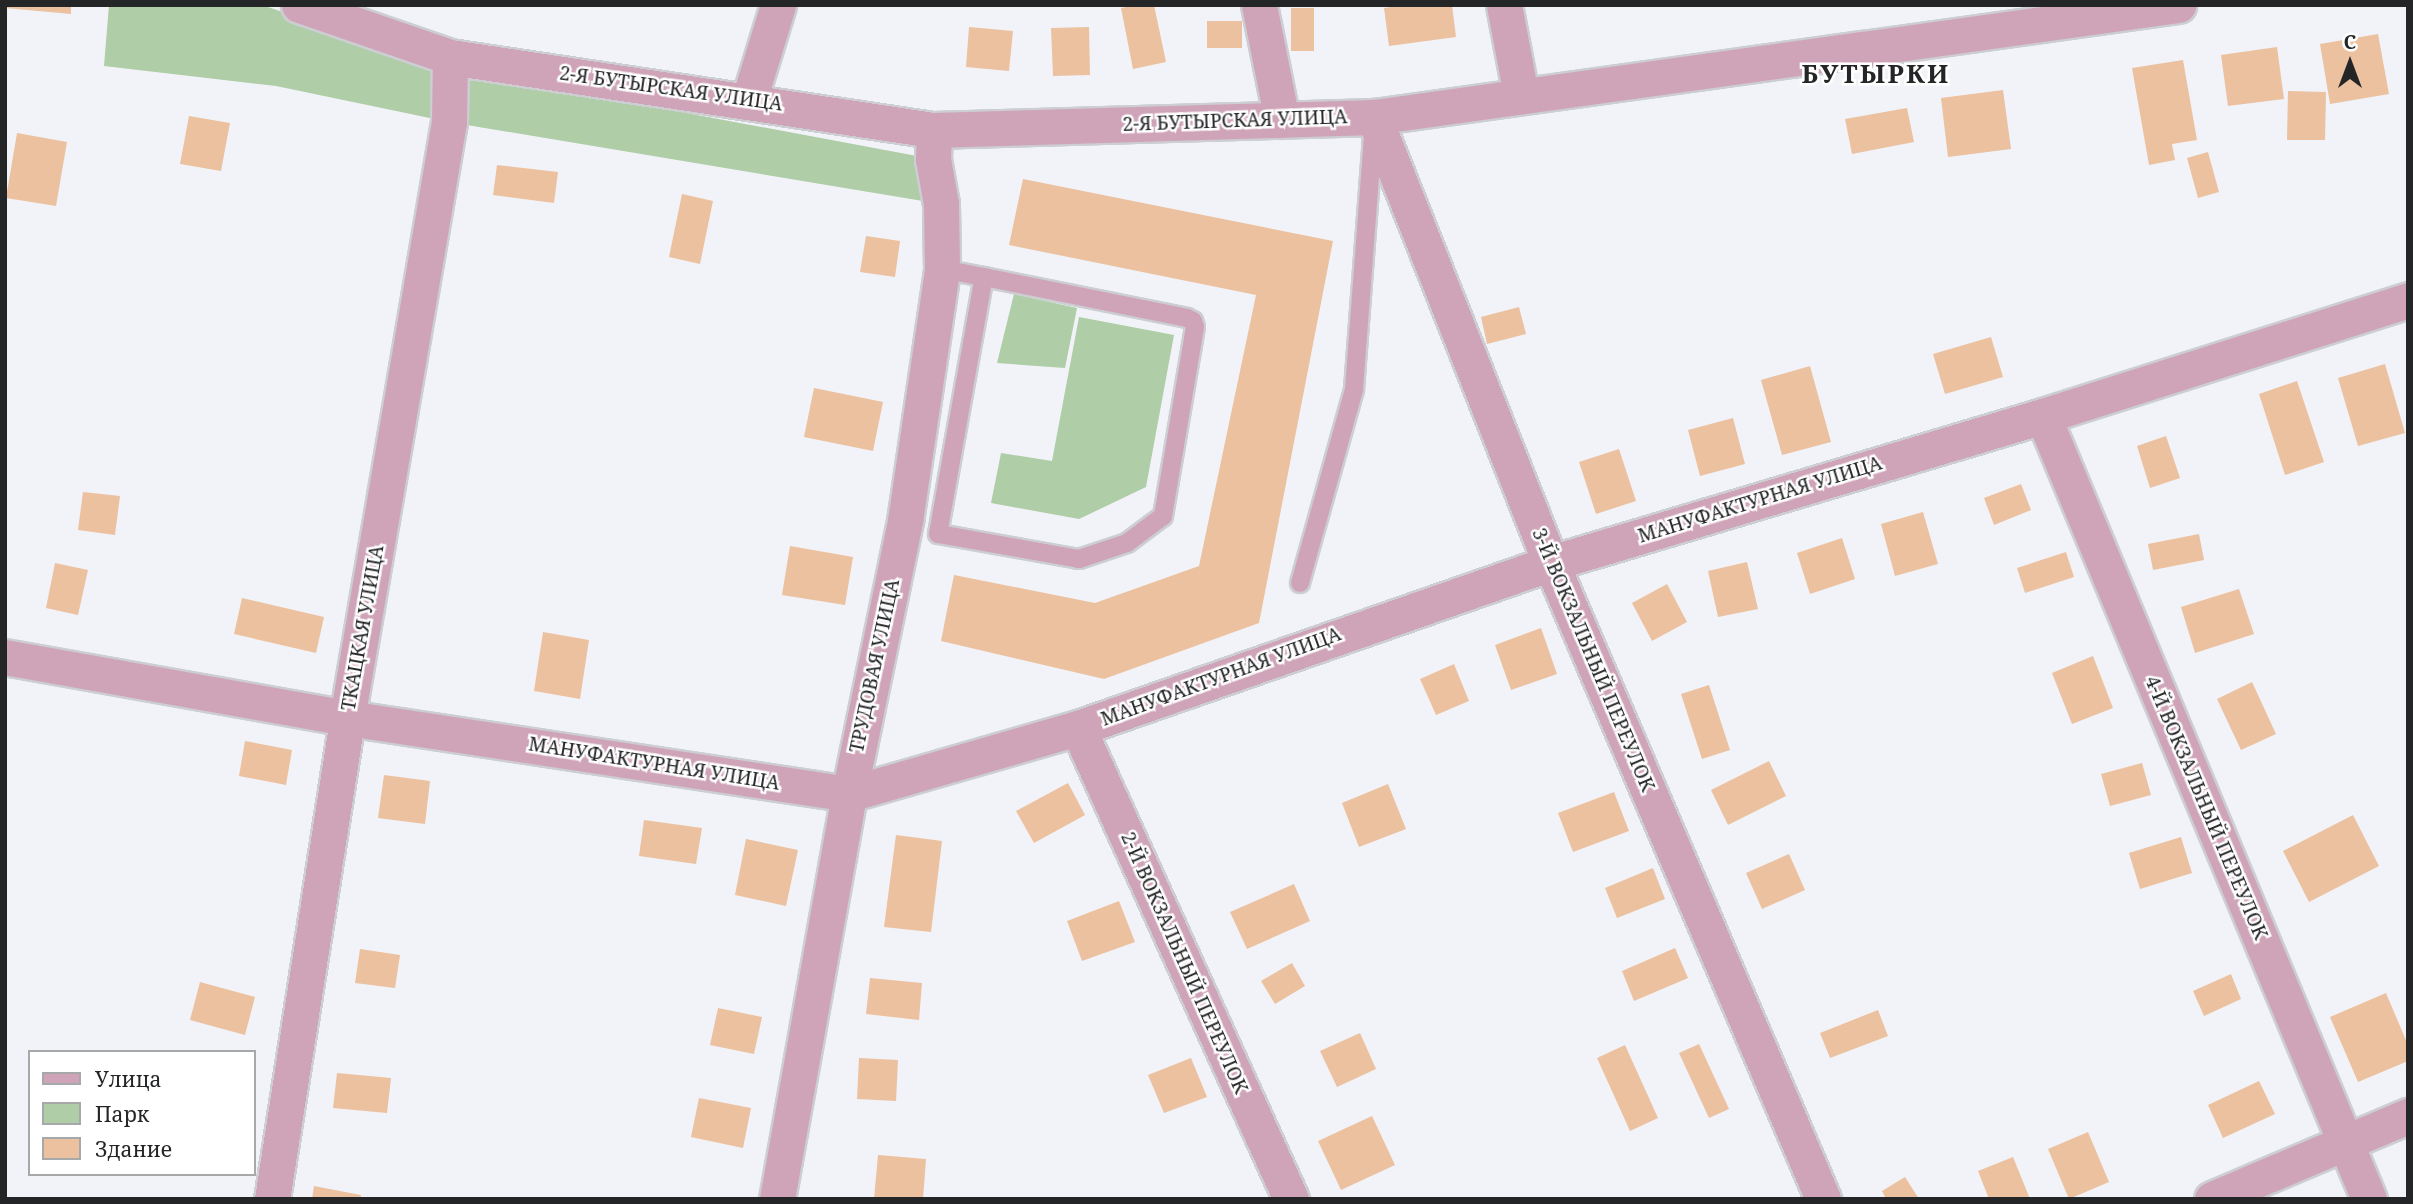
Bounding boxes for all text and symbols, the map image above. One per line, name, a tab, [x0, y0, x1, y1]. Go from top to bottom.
north arrow	[2315, 28, 2385, 98]
text: С	[2344, 29, 2356, 55]
district label: БУТЫРКИ	[1802, 58, 1950, 90]
street label: 2-Я БУТЫРСКАЯ УЛИЦА	[558, 62, 784, 116]
street label: 2-Я БУТЫРСКАЯ УЛИЦА	[1122, 106, 1348, 136]
street label: МАНУФАКТУРНАЯ УЛИЦА	[1635, 452, 1885, 548]
street label: 3-Й ВОКЗАЛЬНЫЙ ПЕРЕУЛОК	[1527, 525, 1659, 795]
street label: ТКАЦКАЯ УЛИЦА	[337, 543, 389, 713]
street label: ТРУДОВАЯ УЛИЦА	[845, 577, 905, 755]
street label: МАНУФАКТУРНАЯ УЛИЦА	[1098, 623, 1344, 731]
street label: 4-Й ВОКЗАЛЬНЫЙ ПЕРЕУЛОК	[2140, 673, 2272, 943]
street label: МАНУФАКТУРНАЯ УЛИЦА	[527, 733, 781, 795]
street label: 2-Й ВОКЗАЛЬНЫЙ ПЕРЕУЛОК	[1116, 829, 1252, 1097]
legend	[28, 1050, 256, 1176]
text: Улица	[95, 1065, 162, 1093]
text: Парк	[95, 1100, 149, 1128]
text: Здание	[95, 1135, 172, 1163]

